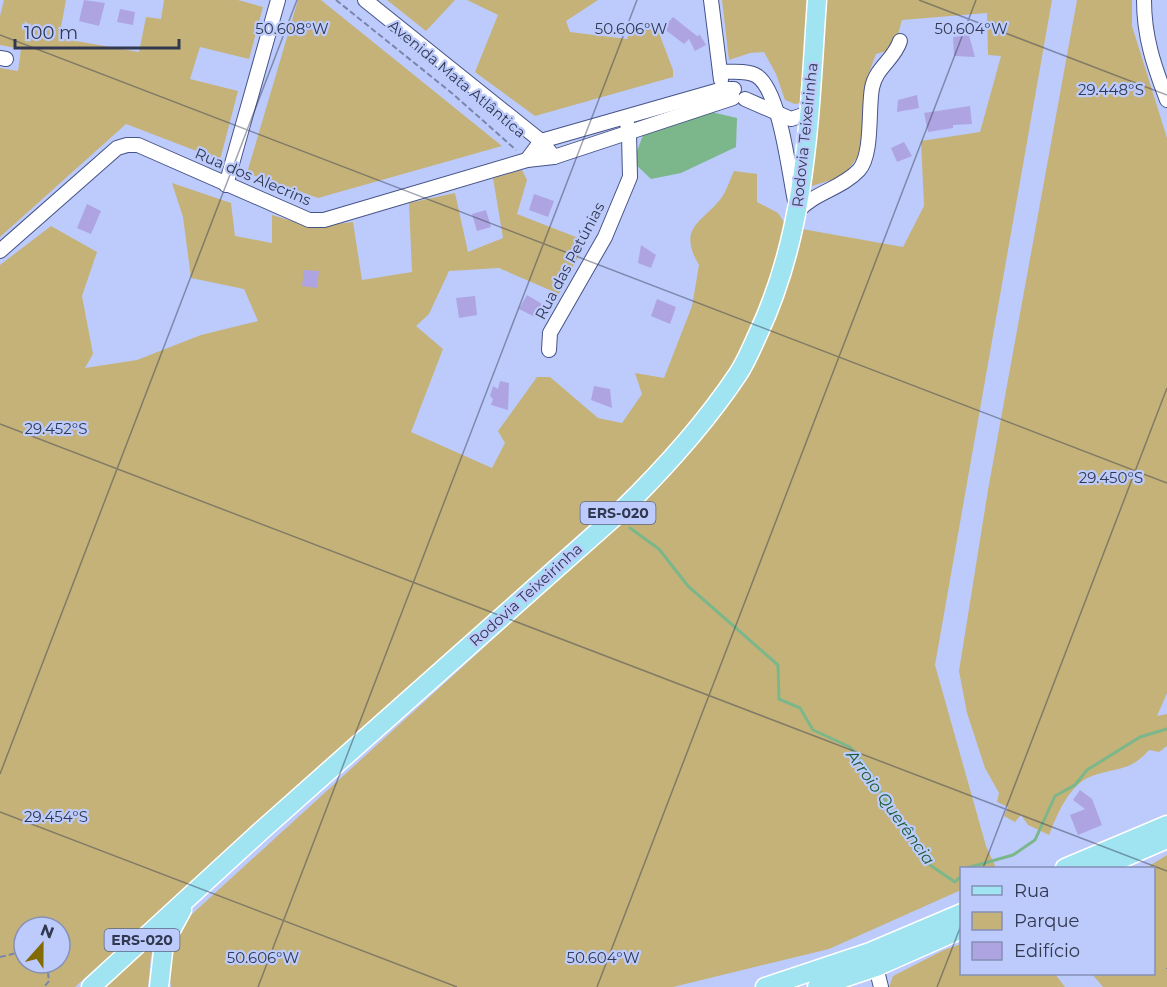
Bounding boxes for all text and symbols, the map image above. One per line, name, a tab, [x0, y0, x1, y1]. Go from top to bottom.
scale bar	[15, 12, 178, 50]
street label: Avenida Mata Atlântica	[385, 16, 530, 142]
text: 50.608°W	[255, 19, 329, 38]
text: 50.606°W	[595, 19, 668, 38]
text: 50.604°W	[934, 19, 1008, 38]
text: 100 m	[24, 22, 78, 44]
street label: Rodovia Teixeirinha	[787, 62, 822, 208]
text: 29.448°S	[1078, 80, 1144, 99]
street label: Rua dos Alecrins	[192, 144, 314, 210]
street label: Rua das Petúnias	[531, 199, 608, 323]
text: 29.452°S	[24, 419, 88, 438]
text: 29.450°S	[1079, 468, 1143, 487]
road number: ERS-020	[580, 502, 656, 524]
street label: Rodovia Teixeirinha	[465, 539, 586, 650]
water label: Arroio Querência	[842, 745, 939, 868]
text: 29.454°S	[24, 807, 88, 826]
legend	[960, 867, 1155, 975]
text: Rua	[1014, 880, 1050, 902]
text: Parque	[1014, 910, 1080, 932]
north arrow	[12, 915, 72, 975]
text: N	[38, 920, 57, 943]
road number: ERS-020	[104, 929, 180, 951]
text: Edifício	[1014, 940, 1080, 962]
text: 50.606°W	[227, 948, 300, 967]
text: 50.604°W	[566, 948, 640, 967]

